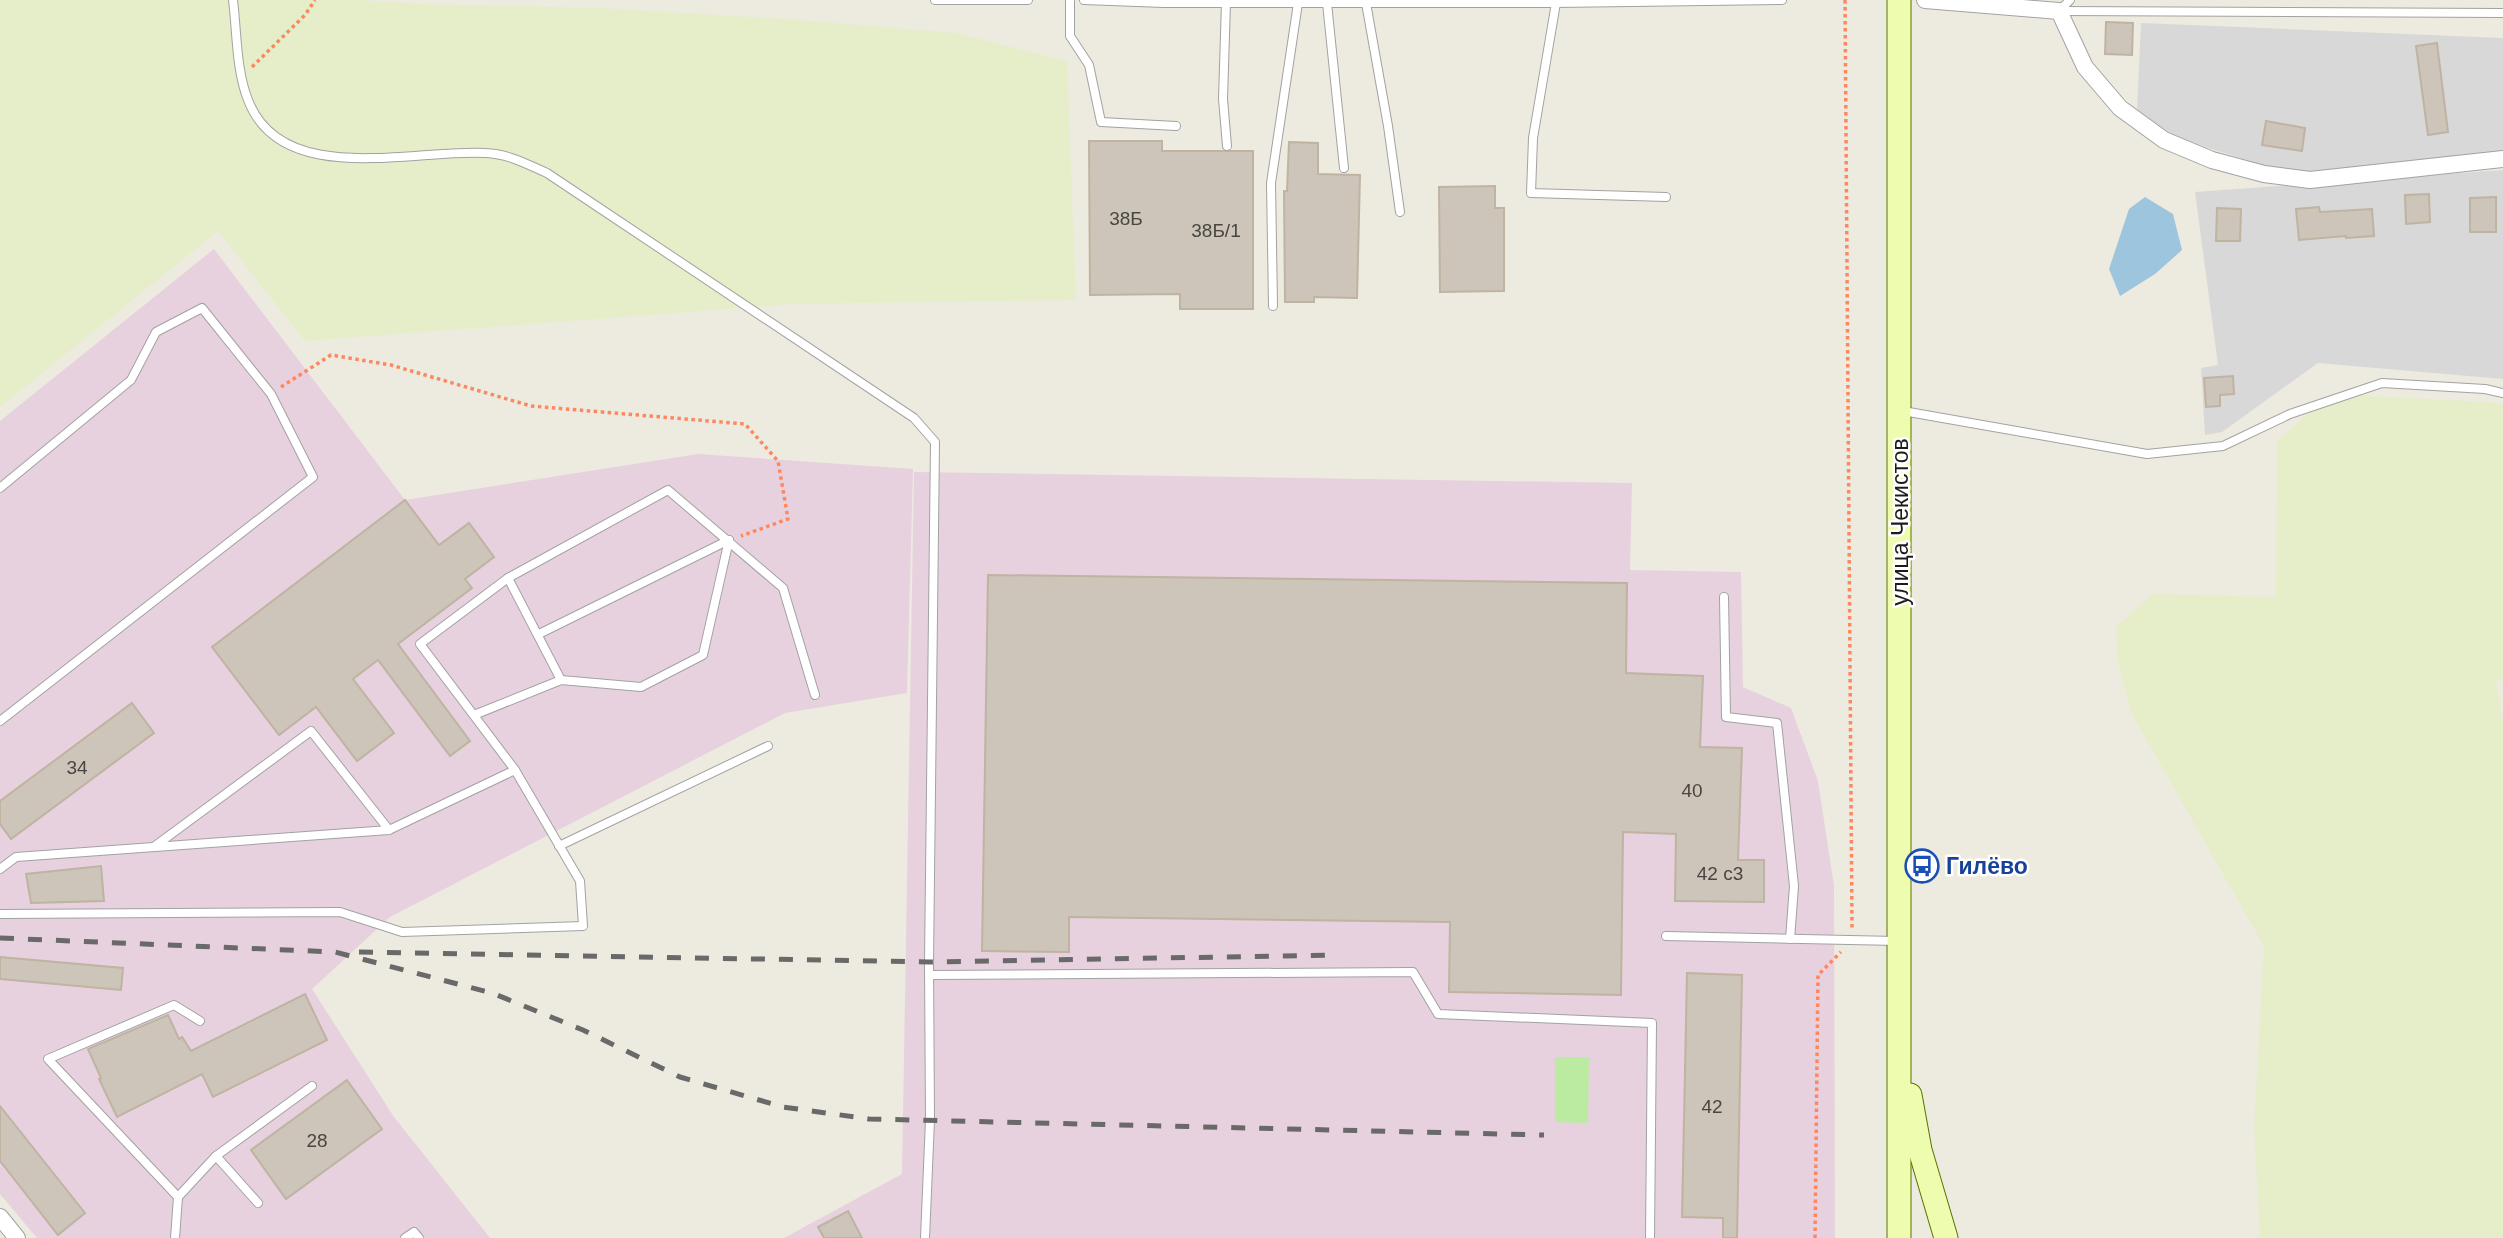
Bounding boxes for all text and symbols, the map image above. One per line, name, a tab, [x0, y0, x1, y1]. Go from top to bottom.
house number: 38Б	[1109, 208, 1143, 229]
house number: 38Б/1	[1191, 220, 1241, 241]
street label: улица Чекистов	[1887, 438, 1913, 606]
house number: 34	[66, 757, 88, 778]
house number: 40	[1681, 780, 1703, 801]
bus stop icon: Гилёво	[1903, 847, 1941, 885]
place label: Гилёво	[1946, 853, 2028, 879]
house number: 42 с3	[1697, 863, 1743, 884]
house number: 42	[1701, 1096, 1723, 1117]
house number: 28	[306, 1130, 328, 1151]

